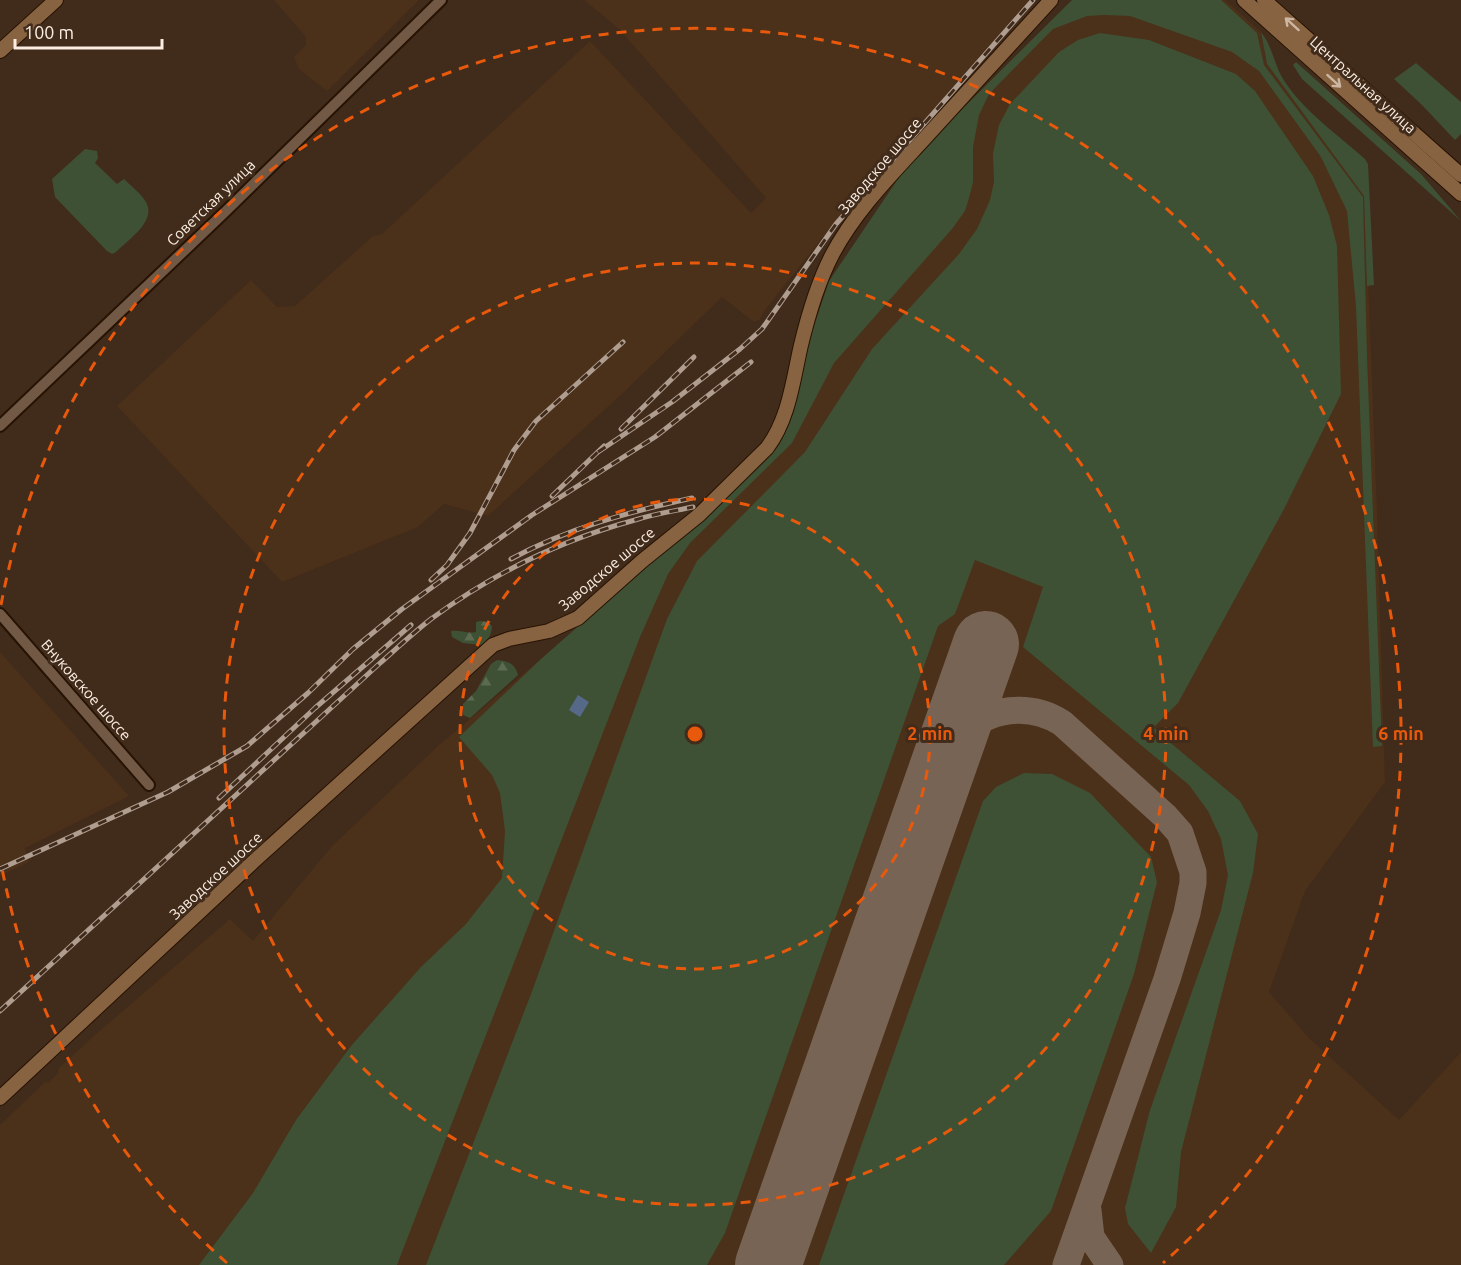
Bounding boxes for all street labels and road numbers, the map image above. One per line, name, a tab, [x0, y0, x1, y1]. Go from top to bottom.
street label: Центральная улица	[1307, 33, 1420, 137]
street label: Заводское шоссе	[835, 114, 925, 217]
street label: Советская улица	[163, 156, 258, 249]
street label: Заводское шоссе	[555, 524, 658, 614]
street label: Внуковское шоссе	[38, 636, 135, 744]
street label: Заводское шоссе	[166, 828, 265, 923]

